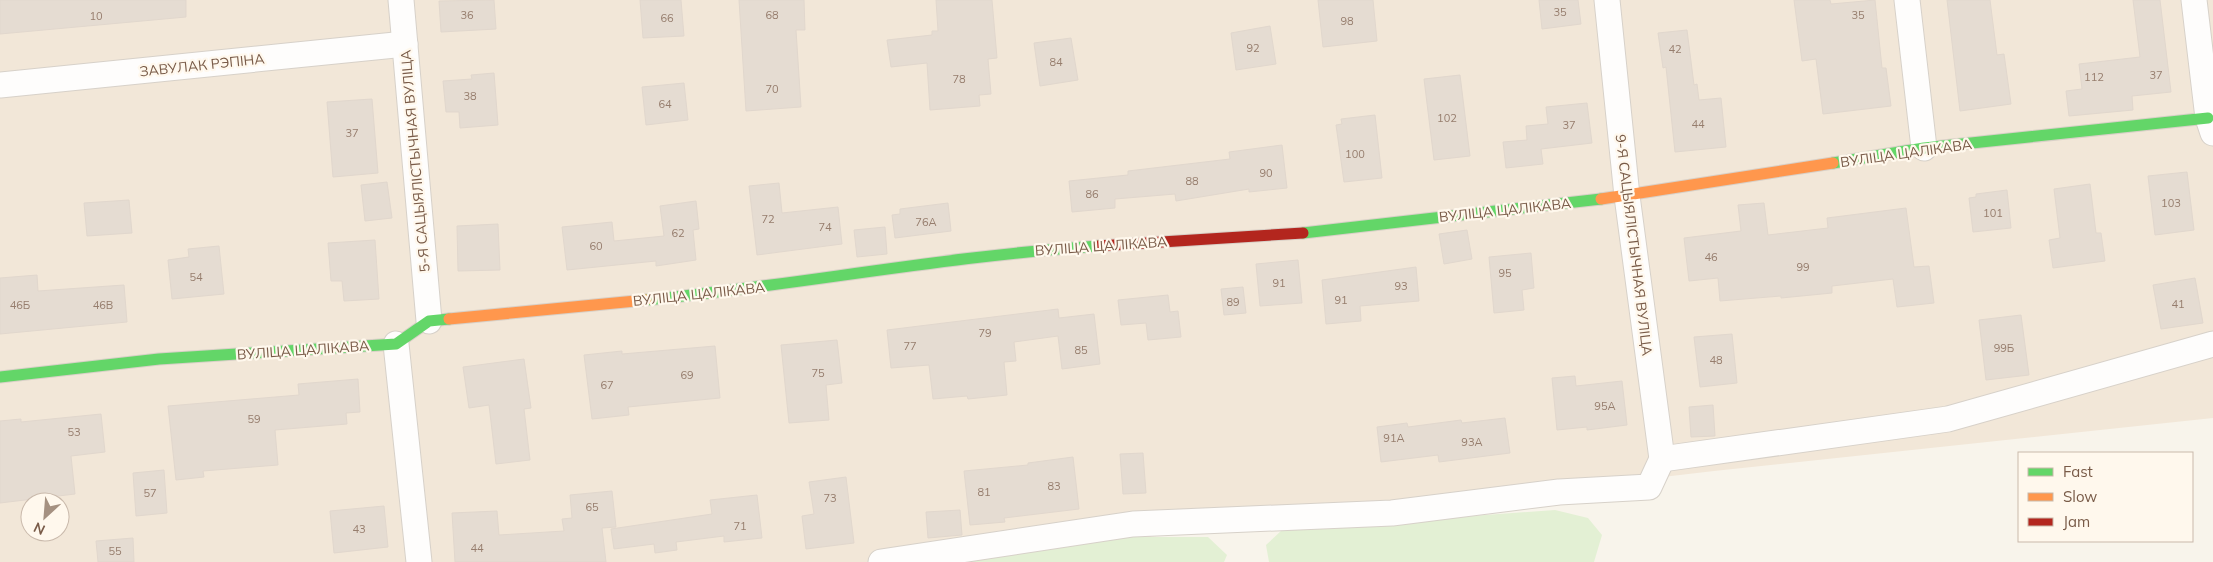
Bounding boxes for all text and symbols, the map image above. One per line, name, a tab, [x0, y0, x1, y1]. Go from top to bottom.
house number: 35	[1553, 5, 1567, 19]
house number: 36	[460, 8, 474, 22]
house number: 68	[765, 8, 779, 22]
house number: 35	[1851, 8, 1865, 22]
house number: 10	[89, 9, 103, 23]
house number: 66	[660, 11, 674, 25]
house number: 98	[1340, 14, 1354, 28]
house number: 92	[1246, 41, 1260, 55]
house number: 42	[1668, 42, 1682, 56]
street label: 5-Я САЦЫЯЛІСТЫЧНАЯ ВУЛІЦА	[396, 48, 434, 273]
street label: ЗАВУЛАК РЭПІНА	[139, 49, 266, 81]
house number: 84	[1049, 55, 1063, 69]
house number: 37	[2149, 68, 2163, 82]
house number: 112	[2084, 70, 2104, 84]
house number: 78	[952, 72, 966, 86]
house number: 70	[765, 82, 779, 96]
house number: 38	[463, 89, 477, 103]
house number: 64	[658, 97, 672, 111]
house number: 102	[1437, 111, 1457, 125]
house number: 44	[1691, 117, 1705, 131]
house number: 37	[1562, 118, 1576, 132]
house number: 37	[345, 126, 359, 140]
street label: 9-Я САЦЫЯЛІСТЫЧНАЯ ВУЛІЦА	[1611, 133, 1657, 357]
street label: ВУЛІЦА ЦАЛІКАВА	[1839, 135, 1974, 171]
house number: 100	[1345, 147, 1365, 161]
house number: 90	[1259, 166, 1273, 180]
house number: 88	[1185, 174, 1199, 188]
house number: 86	[1085, 187, 1099, 201]
street label: ВУЛІЦА ЦАЛІКАВА	[1438, 194, 1573, 226]
house number: 103	[2161, 196, 2181, 210]
house number: 101	[1983, 206, 2003, 220]
house number: 72	[761, 212, 775, 226]
house number: 76А	[915, 215, 937, 229]
house number: 74	[818, 220, 832, 234]
house number: 62	[671, 226, 685, 240]
street label: ВУЛІЦА ЦАЛІКАВА	[1034, 232, 1168, 260]
house number: 60	[589, 239, 603, 253]
house number: 46	[1704, 250, 1718, 264]
house number: 99	[1796, 260, 1810, 274]
house number: 95	[1498, 266, 1512, 280]
house number: 54	[189, 270, 203, 284]
house number: 91	[1272, 276, 1286, 290]
street label: ВУЛІЦА ЦАЛІКАВА	[632, 278, 767, 310]
house number: 93	[1394, 279, 1408, 293]
house number: 91	[1334, 293, 1348, 307]
house number: 89	[1226, 295, 1240, 309]
house number: 41	[2171, 297, 2185, 311]
house number: 46Б	[10, 298, 30, 312]
house number: 46В	[93, 298, 113, 312]
house number: 79	[978, 326, 992, 340]
street label: ВУЛІЦА ЦАЛІКАВА	[236, 336, 370, 364]
house number: 77	[903, 339, 917, 353]
house number: 99Б	[1994, 341, 2014, 355]
house number: 85	[1074, 343, 1088, 357]
house number: 48	[1709, 353, 1723, 367]
house number: 75	[811, 366, 825, 380]
house number: 69	[680, 368, 694, 382]
house number: 67	[600, 378, 614, 392]
house number: 95А	[1594, 399, 1616, 413]
house number: 59	[247, 412, 261, 426]
house number: 53	[67, 425, 81, 439]
house number: 91А	[1383, 431, 1405, 445]
house number: 93А	[1461, 435, 1483, 449]
legend	[2018, 452, 2193, 542]
text: Fast	[2063, 462, 2093, 481]
house number: 83	[1047, 479, 1061, 493]
house number: 81	[977, 485, 991, 499]
house number: 57	[143, 486, 157, 500]
text: Slow	[2063, 487, 2097, 506]
house number: 73	[823, 491, 837, 505]
north arrow	[20, 492, 70, 542]
house number: 65	[585, 500, 599, 514]
text: Jam	[2063, 512, 2090, 531]
text: N	[31, 518, 48, 539]
house number: 71	[733, 519, 747, 533]
house number: 43	[352, 522, 366, 536]
house number: 44	[470, 541, 484, 555]
house number: 55	[108, 544, 122, 558]

